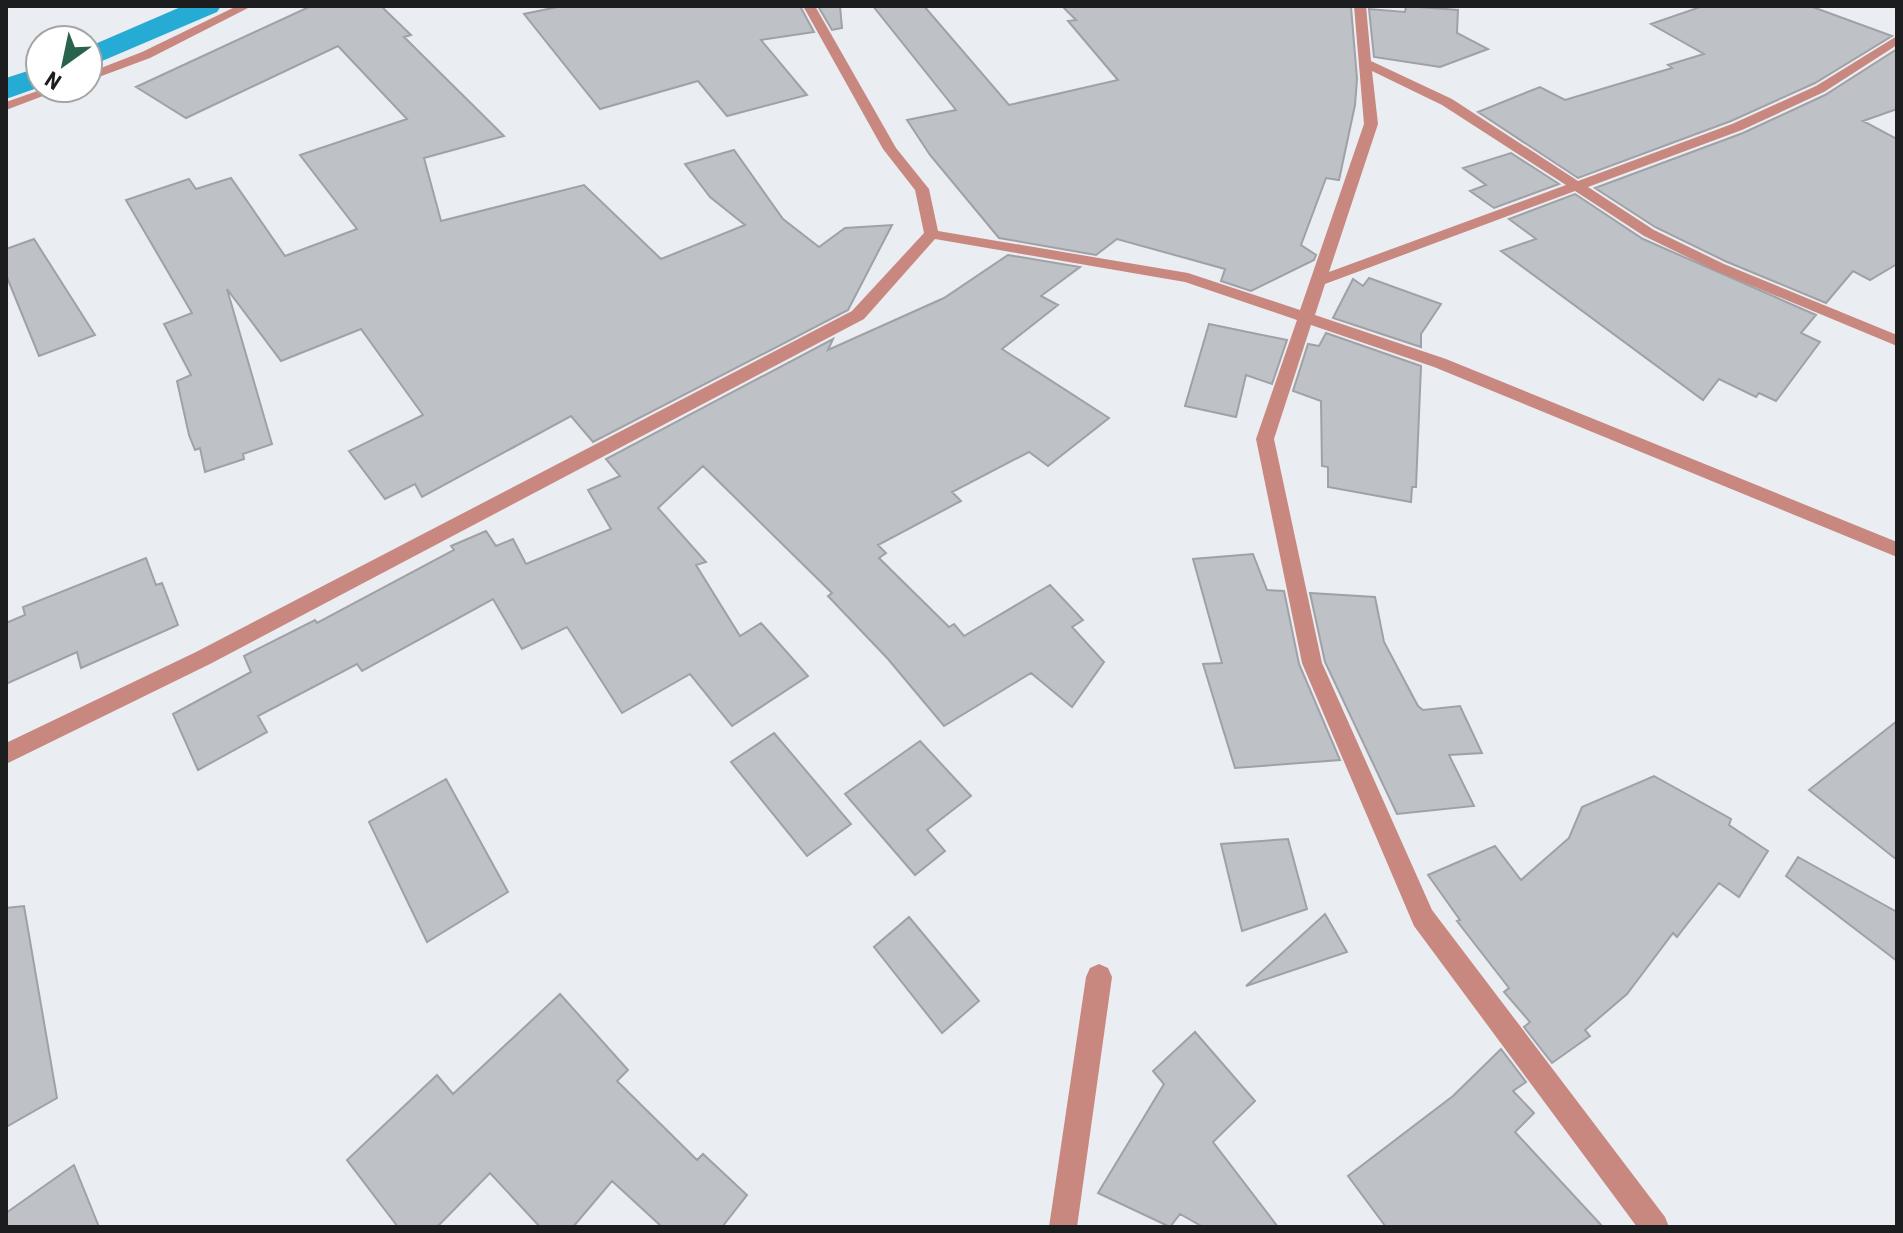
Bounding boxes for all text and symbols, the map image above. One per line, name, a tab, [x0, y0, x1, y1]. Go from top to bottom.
north arrow	[24, 24, 104, 104]
text: N	[41, 66, 66, 95]

